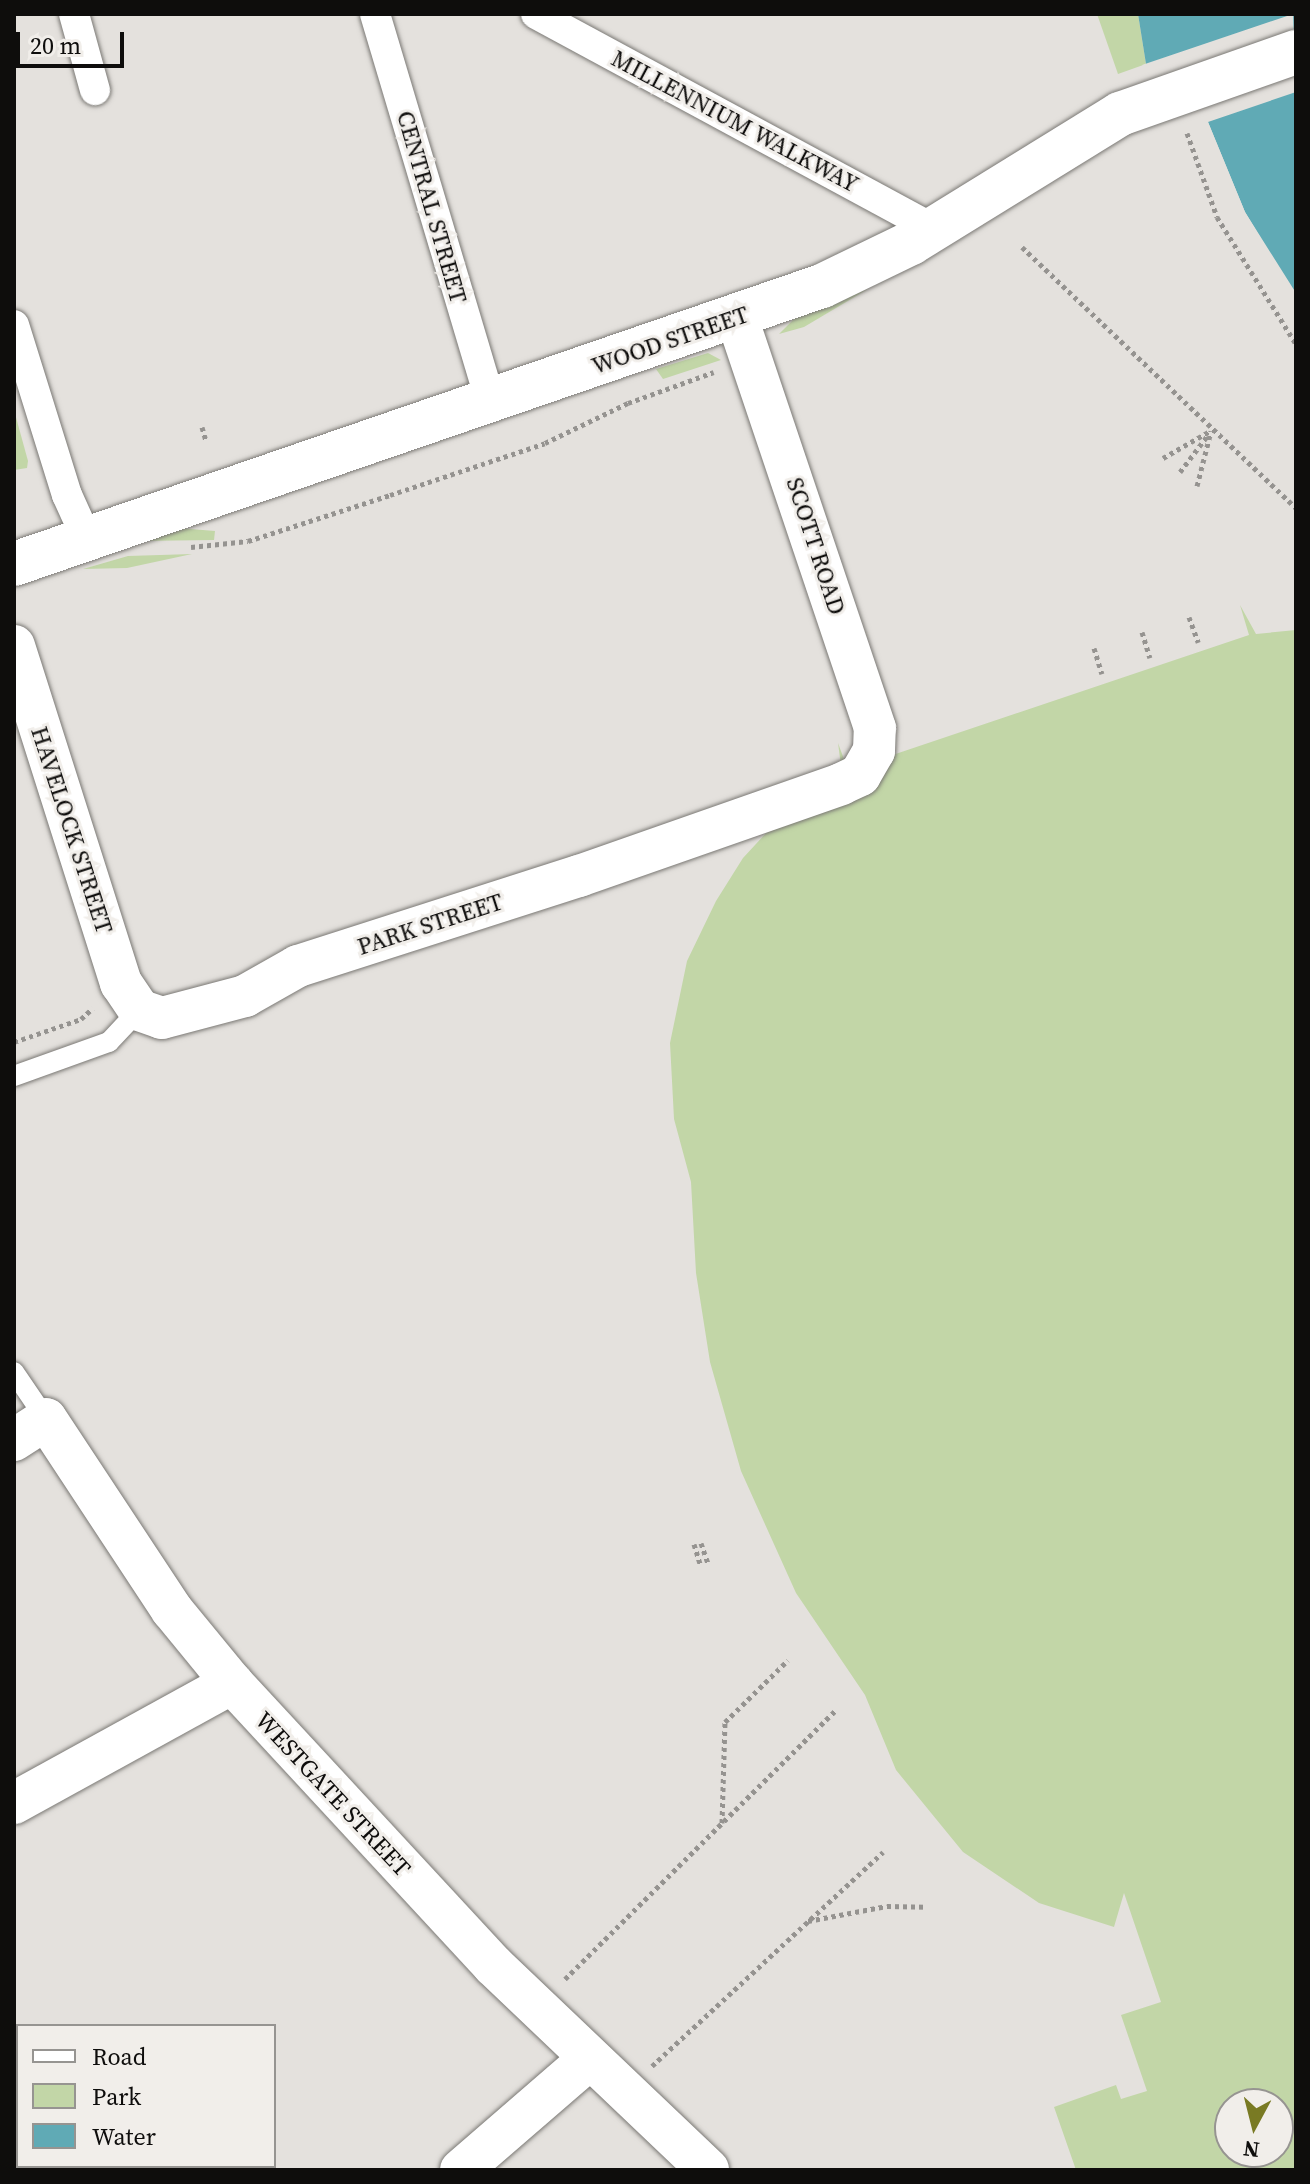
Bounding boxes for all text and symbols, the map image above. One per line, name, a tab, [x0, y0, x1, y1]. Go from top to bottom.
scale bar	[20, 16, 128, 66]
text: 20 m	[30, 29, 81, 62]
street label: MILLENNIUM WALKWAY	[606, 43, 864, 199]
street label: CENTRAL STREET	[391, 107, 473, 307]
street label: WOOD STREET	[588, 300, 752, 380]
street label: SCOTT ROAD	[780, 474, 852, 618]
street label: HAVELOCK STREET	[25, 723, 119, 937]
street label: PARK STREET	[354, 887, 506, 961]
street label: WESTGATE STREET	[249, 1706, 417, 1882]
legend	[16, 2024, 276, 2168]
text: Road	[92, 2040, 146, 2073]
text: Park	[92, 2080, 141, 2113]
north arrow	[1214, 2088, 1294, 2168]
text: Water	[92, 2120, 156, 2153]
text: N	[1242, 2134, 1261, 2166]

